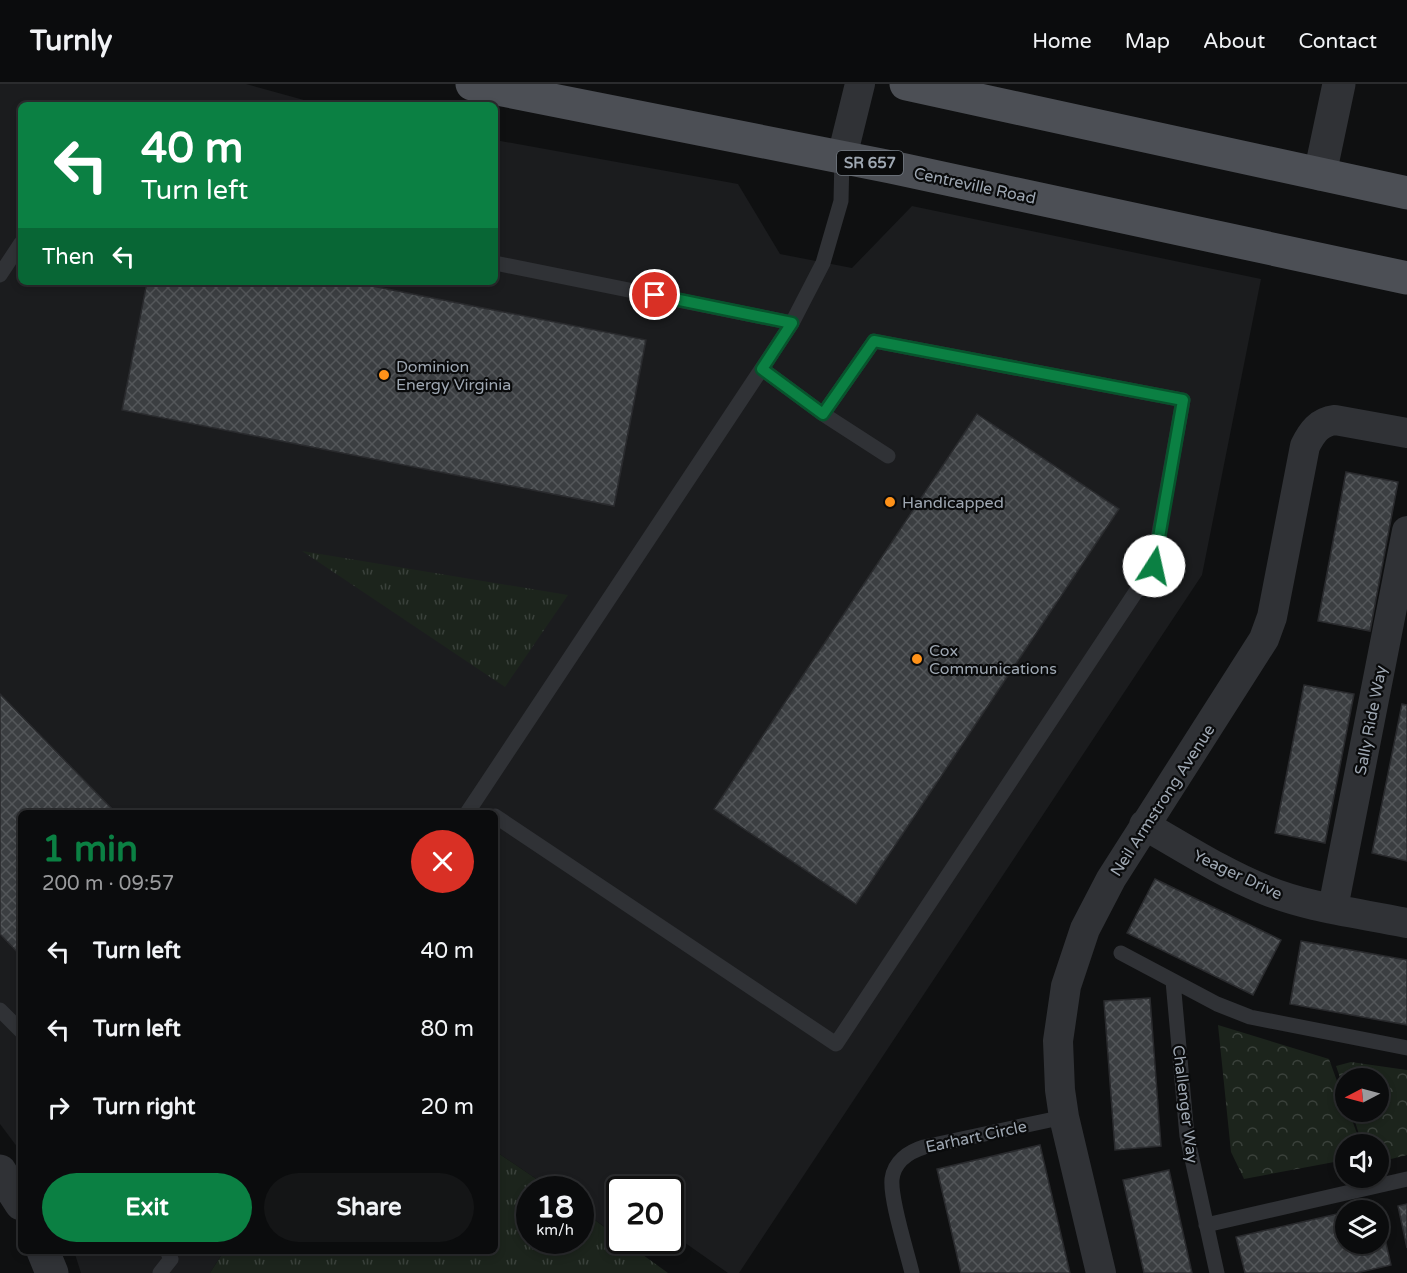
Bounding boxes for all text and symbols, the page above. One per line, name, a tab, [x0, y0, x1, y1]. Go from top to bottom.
text: Turnly	[30, 24, 112, 58]
text: Home	[1032, 29, 1092, 54]
text: Map	[1125, 29, 1170, 54]
text: About	[1203, 29, 1265, 54]
text: Contact	[1298, 29, 1377, 54]
text: 40 m	[141, 123, 243, 174]
icon: left	[42, 126, 120, 204]
road number: SR 657	[837, 151, 903, 175]
street label: Centreville Road	[912, 163, 1038, 209]
text: Turn left	[141, 174, 248, 207]
icon: left	[107, 240, 140, 273]
text: Then	[42, 244, 95, 270]
pin	[629, 269, 680, 320]
icon: arrive	[638, 278, 671, 311]
place label: Dominion Energy Virginia	[396, 357, 511, 395]
marker: Dominion Energy Virginia	[377, 368, 391, 382]
place label: Handicapped	[902, 493, 1004, 513]
marker: Handicapped	[883, 495, 897, 509]
position arrow	[1122, 534, 1186, 598]
place label: Cox Communications	[929, 641, 1057, 679]
marker: Cox Communications	[910, 652, 924, 666]
street label: Sally Ride Way	[1351, 663, 1391, 777]
street label: Neil Armstrong Avenue	[1106, 721, 1219, 880]
text: 1 min	[42, 828, 138, 871]
button: close	[411, 830, 474, 893]
street label: Yeager Drive	[1190, 846, 1285, 904]
text: 200 m · 09:57	[42, 872, 174, 896]
icon: left	[42, 935, 75, 968]
text: Turn left	[93, 938, 181, 964]
text: 40 m	[420, 938, 474, 964]
icon: left	[42, 1013, 75, 1046]
text: Turn left	[93, 1016, 181, 1042]
text: 80 m	[420, 1016, 474, 1042]
street label: Challenger Way	[1168, 1044, 1202, 1165]
north arrow	[1335, 1068, 1389, 1122]
map controls	[1335, 1068, 1389, 1254]
icon: right	[42, 1091, 75, 1124]
text: Turn right	[93, 1094, 195, 1120]
text: 20 m	[420, 1094, 474, 1120]
street label: Earhart Circle	[924, 1116, 1029, 1157]
button: sound	[1335, 1134, 1389, 1188]
button: Exit	[42, 1173, 252, 1242]
button: Share	[264, 1173, 474, 1242]
speed limit sign: 20	[606, 1176, 684, 1254]
text: 18	[536, 1189, 574, 1226]
button: layers	[1335, 1200, 1389, 1254]
text: km/h	[536, 1221, 574, 1239]

